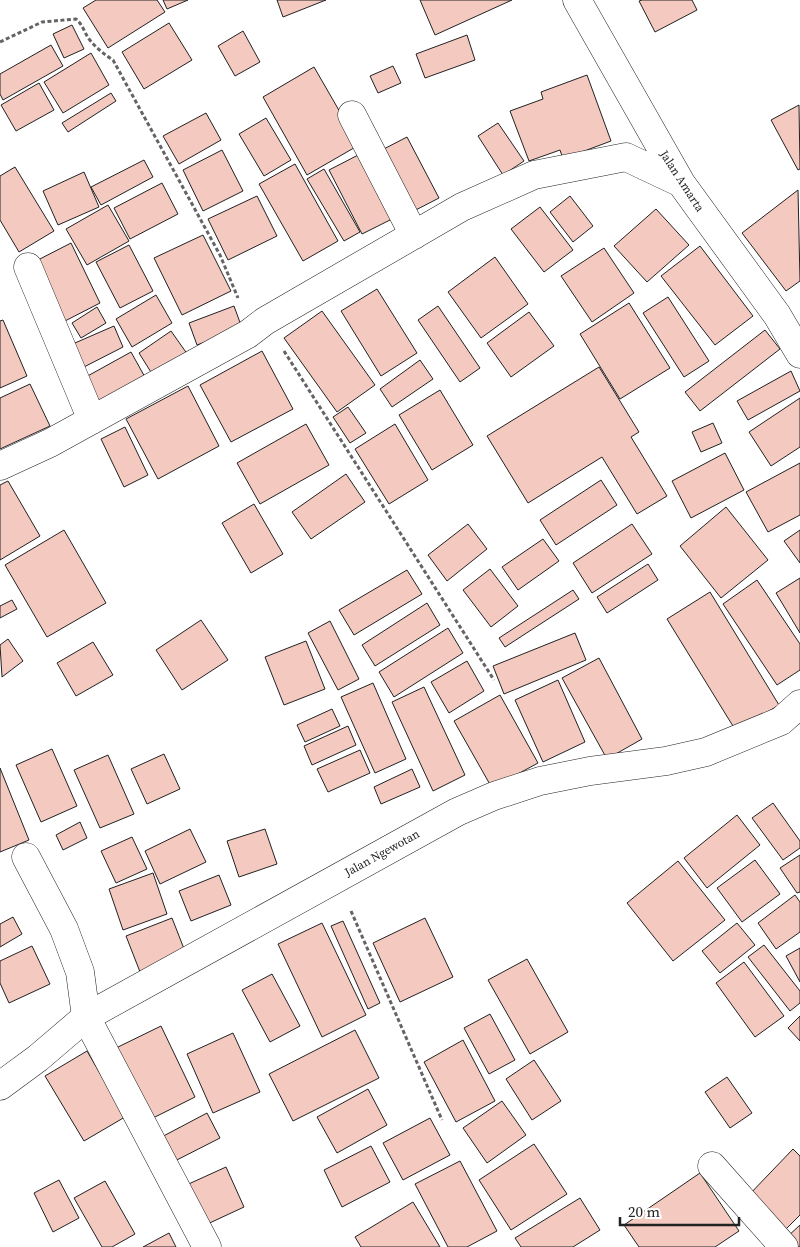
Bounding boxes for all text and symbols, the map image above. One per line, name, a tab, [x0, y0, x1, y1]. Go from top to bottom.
street label: Jalan Amarta	[656, 146, 708, 215]
street label: Jalan Ngewotan	[341, 826, 422, 881]
scale bar	[620, 1194, 739, 1226]
text: 20 m	[628, 1201, 660, 1222]

